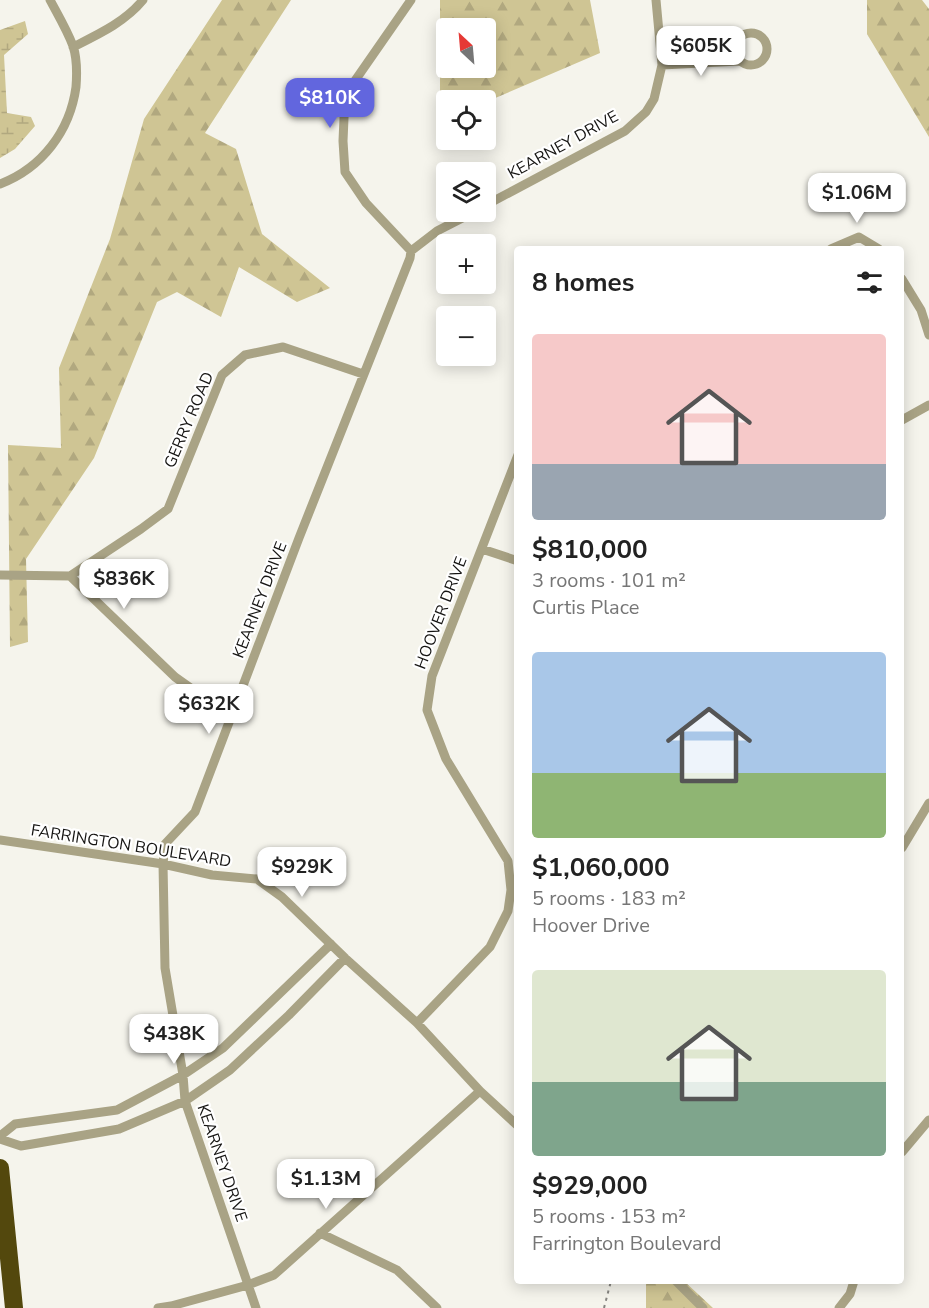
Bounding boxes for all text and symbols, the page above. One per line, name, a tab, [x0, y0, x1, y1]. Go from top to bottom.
north arrow	[436, 18, 496, 78]
map controls	[436, 18, 496, 366]
pin: $605K	[659, 26, 743, 77]
text: $605K	[670, 32, 732, 59]
pin: $810K	[288, 78, 372, 129]
text: $810K	[299, 84, 361, 111]
button: locate	[436, 90, 496, 150]
street label: KEARNEY DRIVE	[504, 106, 622, 184]
button: layers	[436, 162, 496, 222]
pin: $1.06M	[808, 173, 906, 224]
text: $1.06M	[822, 179, 892, 206]
button: +	[436, 234, 496, 294]
text: 8 homes	[532, 265, 634, 300]
icon: filters	[853, 266, 886, 299]
button: −	[436, 306, 496, 366]
street label: GERRY ROAD	[159, 369, 219, 471]
icon: home	[655, 373, 763, 481]
text: $810,000	[532, 532, 648, 567]
street label: KEARNEY DRIVE	[228, 539, 292, 661]
street label: HOOVER DRIVE	[409, 554, 473, 672]
pin: $836K	[82, 559, 166, 610]
text: $836K	[93, 565, 155, 592]
text: 3 rooms · 101 m²	[532, 567, 686, 594]
text: Curtis Place	[532, 594, 639, 621]
pin: $632K	[167, 684, 251, 735]
text: $632K	[178, 690, 240, 717]
icon: home	[655, 691, 763, 799]
street label: FARRINGTON BOULEVARD	[29, 819, 233, 873]
pin: $929K	[260, 847, 344, 898]
text: $1,060,000	[532, 850, 670, 885]
text: $929K	[271, 853, 333, 880]
text: 5 rooms · 183 m²	[532, 885, 686, 912]
text: Hoover Drive	[532, 912, 650, 939]
icon: home	[655, 1009, 763, 1117]
pin: $438K	[132, 1014, 216, 1065]
text: $438K	[143, 1020, 205, 1047]
street label: KEARNEY DRIVE	[192, 1101, 252, 1225]
pin: $1.13M	[277, 1159, 375, 1210]
text: $1.13M	[291, 1165, 361, 1192]
text: $929,000	[532, 1168, 648, 1203]
text: 5 rooms · 153 m²	[532, 1203, 686, 1230]
text: Farrington Boulevard	[532, 1230, 721, 1257]

